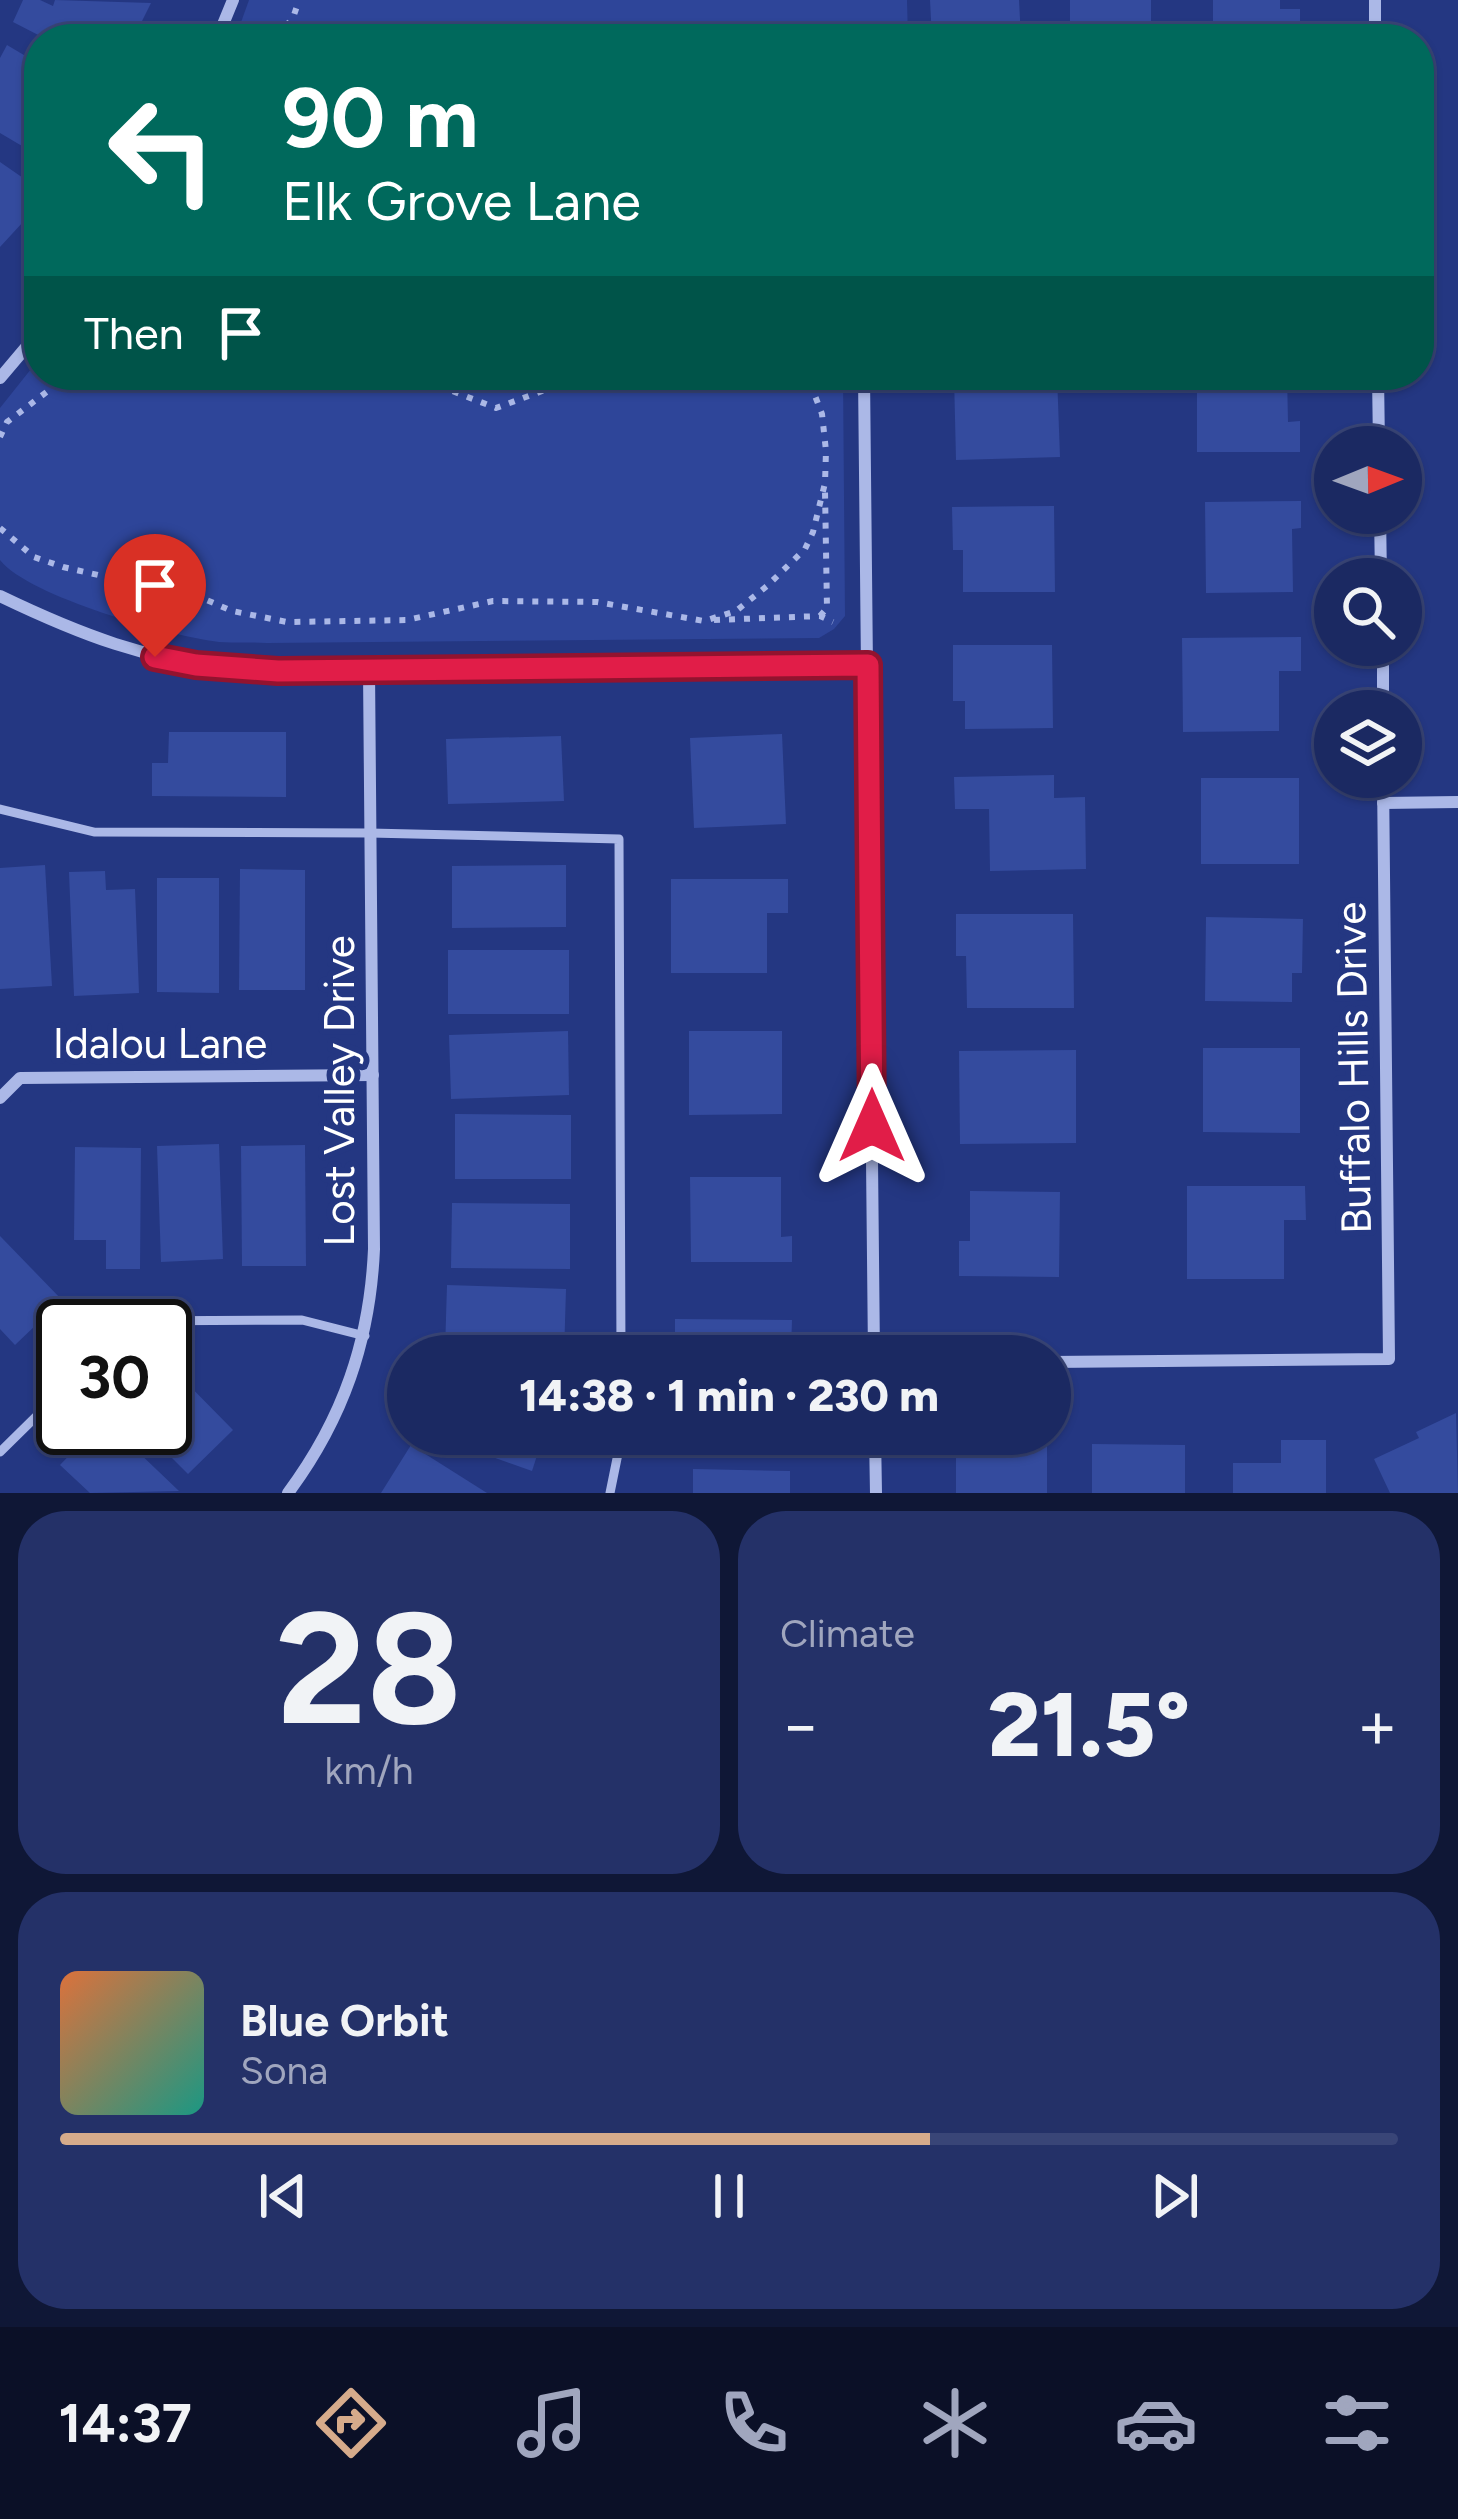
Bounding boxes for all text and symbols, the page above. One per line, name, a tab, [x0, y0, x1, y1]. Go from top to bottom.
text: 90 m	[282, 67, 478, 168]
icon: left	[84, 72, 240, 228]
text: Elk Grove Lane	[282, 169, 641, 234]
icon: arrive	[208, 300, 274, 366]
text: Then	[84, 306, 184, 360]
north arrow	[1314, 426, 1422, 534]
map controls	[1314, 426, 1422, 798]
pin	[104, 534, 206, 657]
icon: arrive	[122, 552, 188, 618]
button: search	[1314, 558, 1422, 666]
button: layers	[1314, 690, 1422, 798]
street label: Buffalo Hills Drive	[1325, 901, 1382, 1235]
street label: Lost Valley Drive	[314, 935, 365, 1247]
street label: Idalou Lane	[53, 1018, 267, 1069]
position arrow	[809, 1063, 935, 1189]
speed limit sign: 30	[36, 1299, 192, 1455]
text: 14:38 · 1 min · 230 m	[519, 1368, 939, 1422]
text: 28	[276, 1575, 462, 1762]
text: Climate	[780, 1610, 915, 1657]
text: 21.5°	[988, 1670, 1190, 1779]
text: −	[780, 1685, 821, 1765]
text: +	[1357, 1685, 1398, 1765]
text: km/h	[324, 1747, 414, 1794]
text: Blue Orbit	[240, 1993, 449, 2047]
text: Sona	[240, 2047, 328, 2094]
icon: previous	[250, 2163, 316, 2229]
icon: pause	[696, 2163, 762, 2229]
icon: next	[1142, 2163, 1208, 2229]
icon: directions	[309, 2381, 393, 2465]
icon: music	[510, 2381, 594, 2465]
icon: phone	[712, 2381, 796, 2465]
icon: climate	[913, 2381, 997, 2465]
icon: car	[1114, 2381, 1198, 2465]
icon: filters	[1315, 2381, 1399, 2465]
text: 14:37	[59, 2391, 192, 2456]

